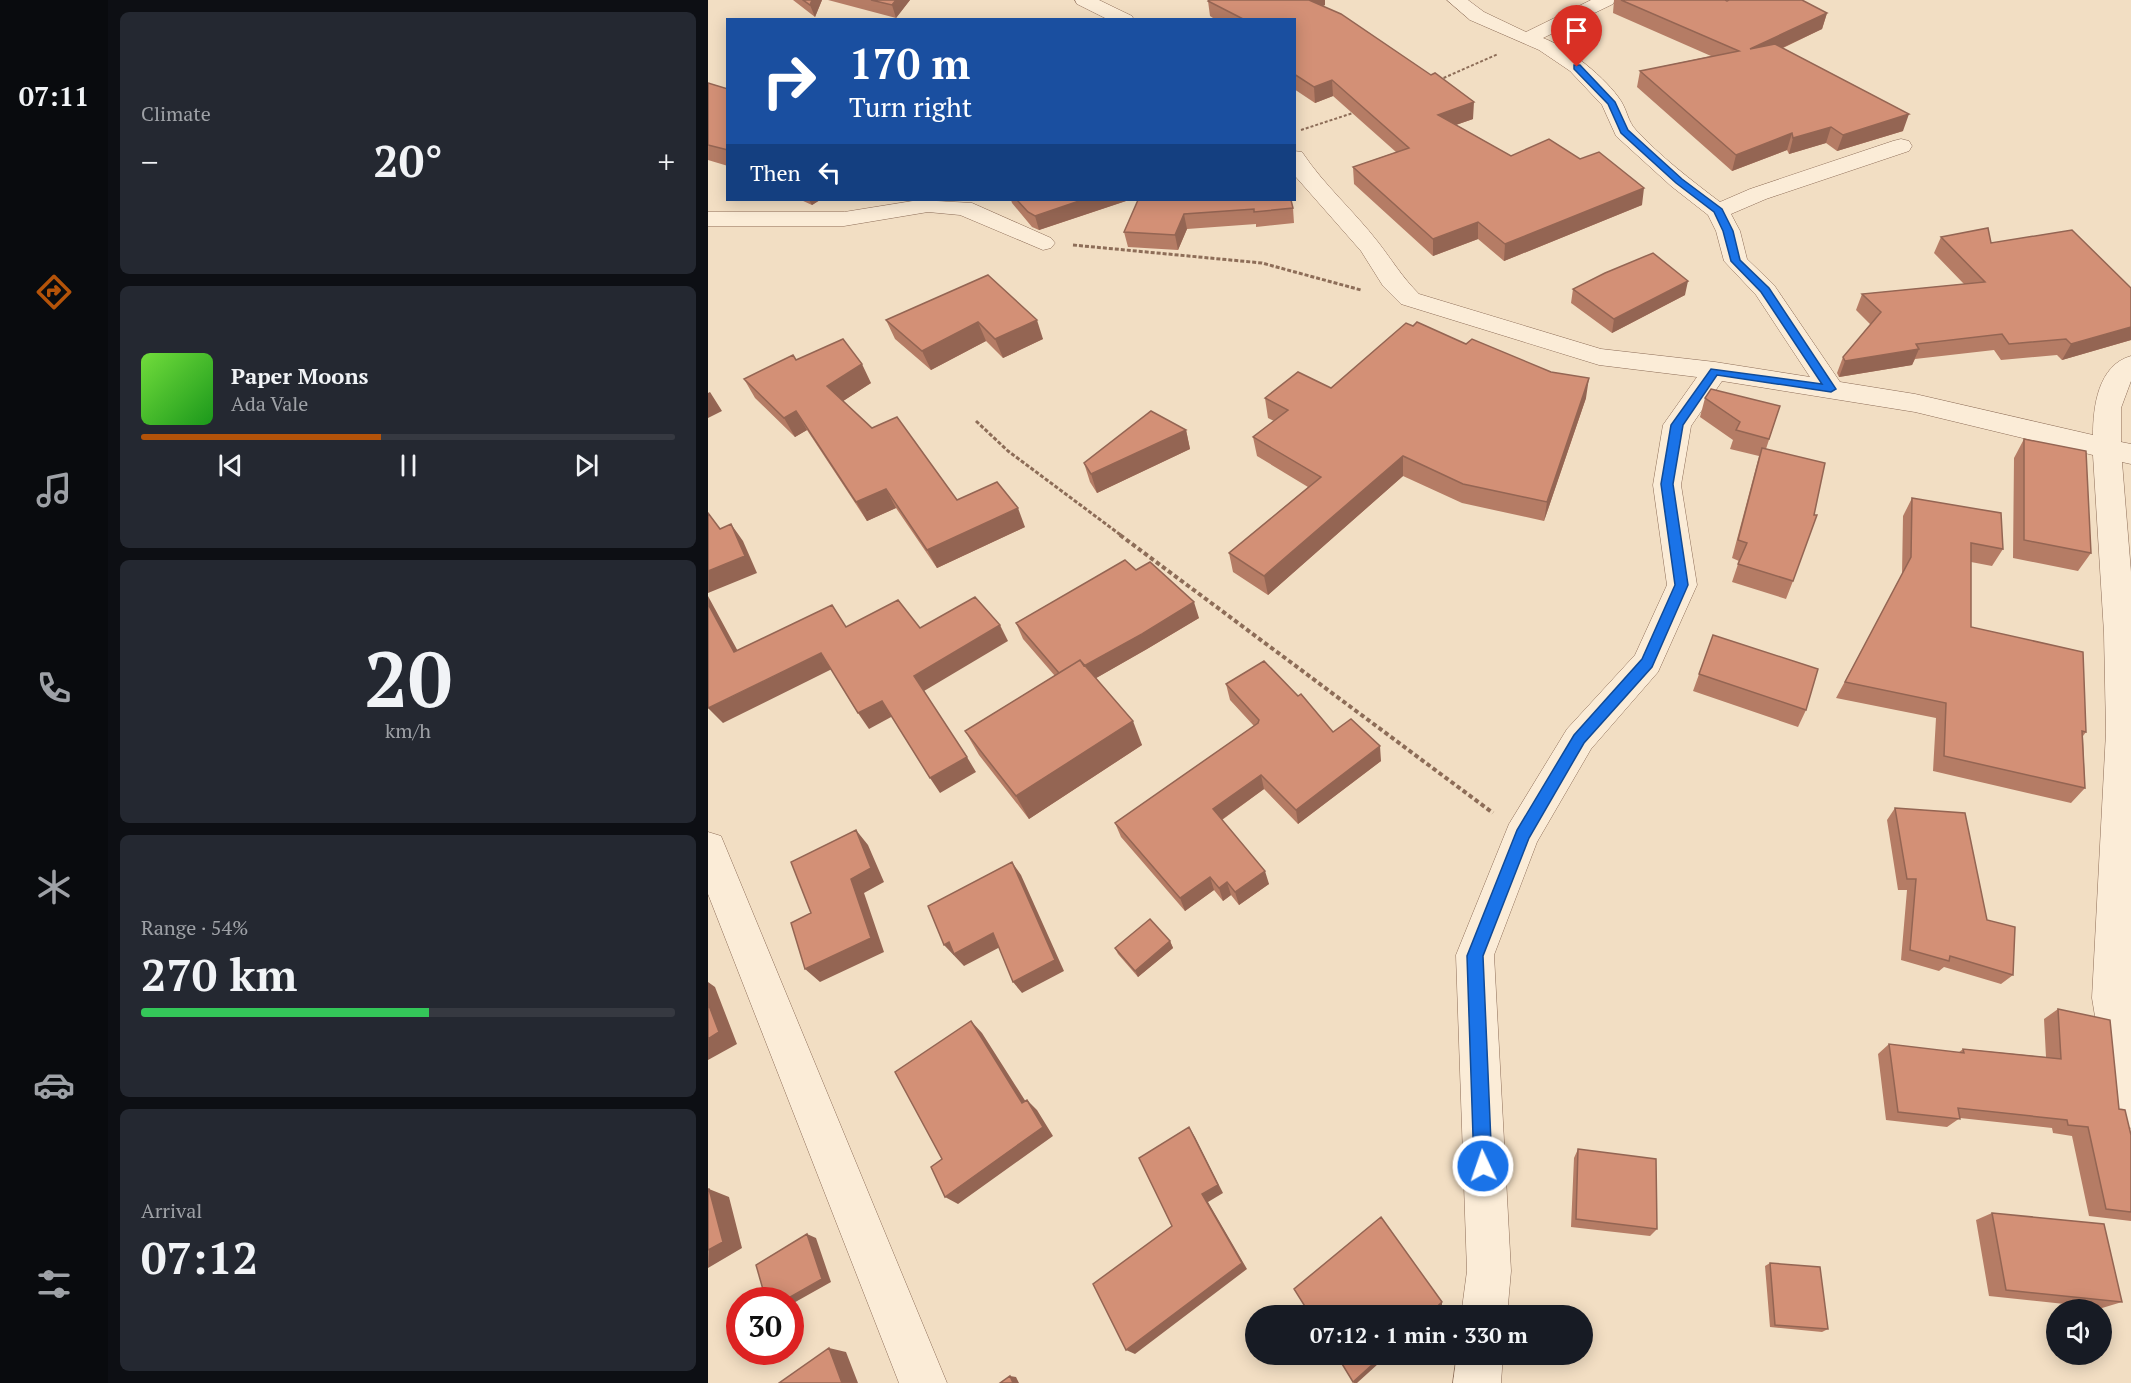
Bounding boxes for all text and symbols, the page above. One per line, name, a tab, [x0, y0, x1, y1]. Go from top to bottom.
pin	[1551, 5, 1602, 67]
icon: arrive	[1560, 14, 1593, 47]
text: 170 m	[849, 35, 970, 91]
icon: right	[750, 42, 828, 120]
text: 07:11	[19, 78, 89, 114]
text: Turn right	[849, 89, 972, 125]
text: Climate	[141, 100, 211, 127]
text: 20°	[373, 130, 443, 190]
text: −	[141, 140, 159, 183]
text: +	[657, 140, 675, 183]
icon: left	[813, 156, 846, 189]
text: Then	[750, 158, 801, 187]
icon: directions	[33, 271, 75, 313]
text: Paper Moons	[231, 361, 369, 390]
text: Ada Vale	[231, 390, 308, 417]
icon: previous	[214, 449, 247, 482]
icon: pause	[392, 449, 425, 482]
icon: next	[570, 449, 603, 482]
icon: music	[33, 469, 75, 511]
text: 20	[364, 626, 452, 729]
icon: phone	[33, 667, 75, 709]
text: km/h	[385, 717, 431, 744]
icon: climate	[33, 866, 75, 908]
text: Range · 54%	[141, 914, 248, 941]
text: 270 km	[141, 944, 297, 1004]
icon: car	[33, 1064, 75, 1106]
position arrow	[1451, 1134, 1515, 1198]
text: Arrival	[141, 1197, 202, 1224]
text: 07:12	[141, 1227, 258, 1287]
icon: filters	[33, 1263, 75, 1305]
speed limit sign: 30	[726, 1287, 804, 1365]
map controls	[2046, 1299, 2112, 1365]
button: sound	[2046, 1299, 2112, 1365]
text: 07:12 · 1 min · 330 m	[1310, 1320, 1528, 1349]

